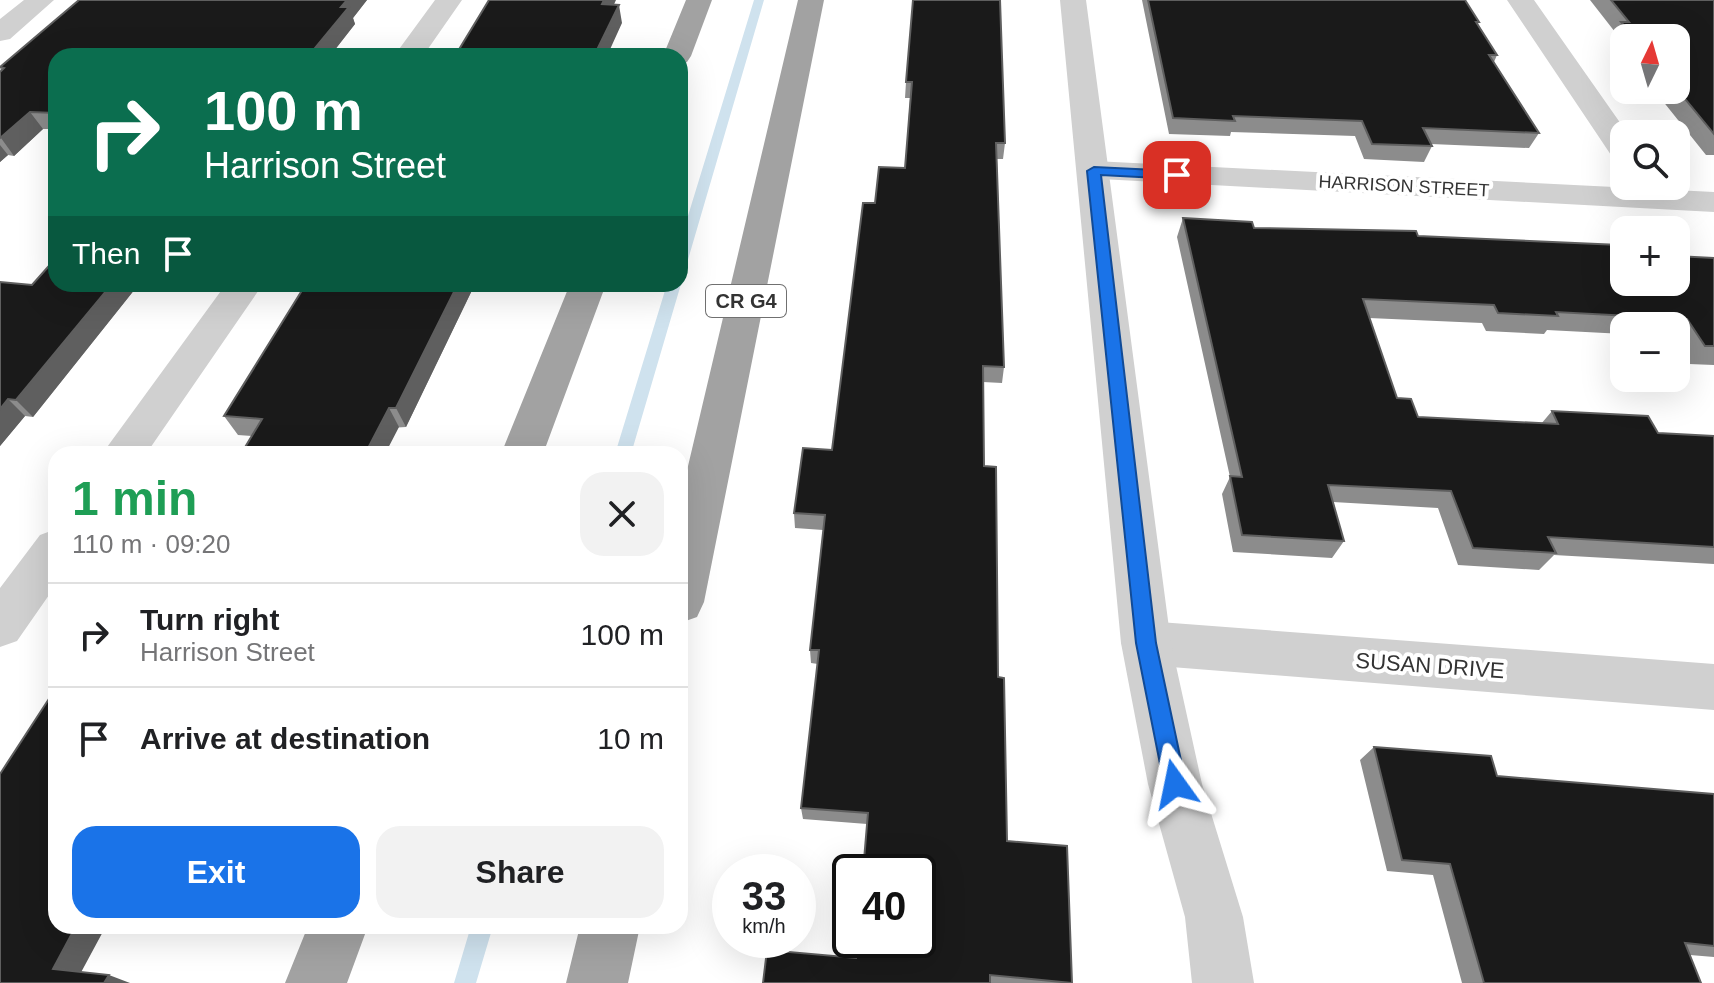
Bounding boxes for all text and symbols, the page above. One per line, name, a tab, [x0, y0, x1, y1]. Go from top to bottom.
north arrow	[1610, 24, 1690, 104]
map controls	[1610, 24, 1690, 392]
text: 100 m	[204, 79, 363, 142]
icon: right	[72, 80, 176, 184]
button: search	[1610, 120, 1690, 200]
pin	[1143, 141, 1211, 209]
text: Harrison Street	[204, 145, 446, 186]
icon: arrive	[1155, 153, 1199, 197]
street label: HARRISON STREET	[1318, 172, 1490, 200]
button: +	[1610, 216, 1690, 296]
icon: arrive	[156, 232, 200, 276]
text: Then	[72, 237, 140, 270]
road number: CR G4	[706, 285, 786, 317]
button: −	[1610, 312, 1690, 392]
text: 1 min	[72, 472, 197, 525]
button: close	[580, 472, 664, 556]
text: 110 m · 09:20	[72, 529, 231, 559]
text: Turn right	[140, 603, 279, 636]
icon: right	[72, 613, 116, 657]
text: 100 m	[581, 618, 664, 651]
text: Harrison Street	[140, 637, 315, 667]
street label: SUSAN DRIVE	[1355, 648, 1505, 683]
icon: arrive	[72, 717, 116, 761]
text: Arrive at destination	[140, 722, 430, 755]
text: 10 m	[597, 722, 664, 755]
position arrow	[1133, 742, 1217, 826]
button: Exit	[72, 826, 360, 918]
button: Share	[376, 826, 664, 918]
speed limit sign: 40	[832, 854, 936, 958]
text: 33	[742, 874, 786, 918]
text: km/h	[742, 915, 786, 937]

